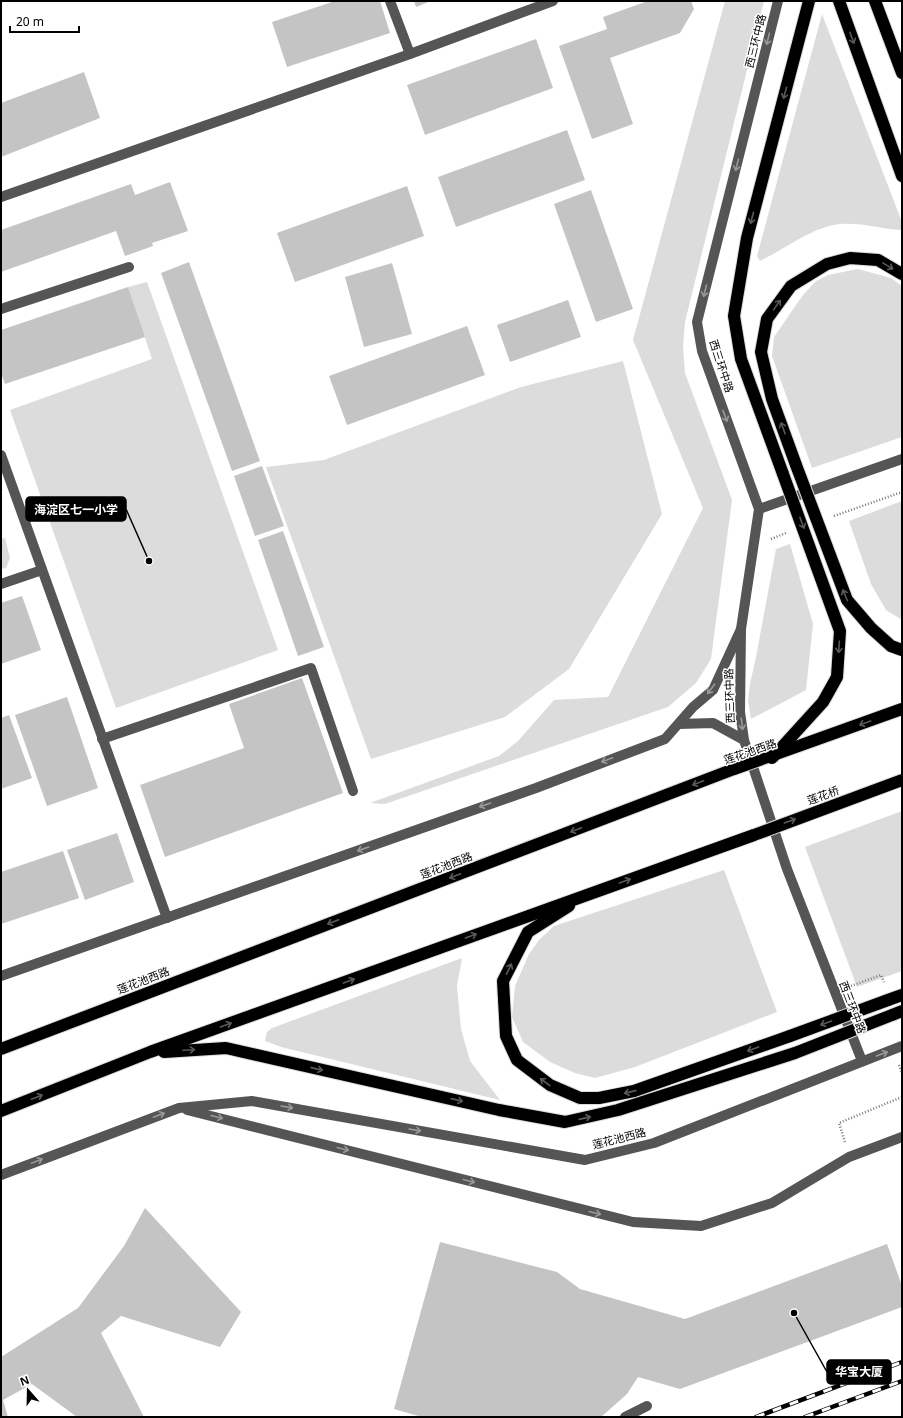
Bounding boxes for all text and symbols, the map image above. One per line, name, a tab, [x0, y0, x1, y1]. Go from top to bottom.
scale bar	[10, 8, 79, 34]
text: 20 m	[16, 13, 44, 30]
street label: 西三环中路	[741, 13, 769, 69]
one-way arrow	[849, 31, 856, 44]
one-way arrow	[764, 32, 772, 45]
one-way arrow	[780, 86, 788, 99]
one-way arrow	[732, 158, 740, 171]
one-way arrow	[747, 212, 755, 225]
one-way arrow	[882, 262, 893, 270]
one-way arrow	[701, 284, 709, 297]
one-way arrow	[773, 300, 781, 311]
street label: 西三环中路	[706, 338, 738, 394]
one-way arrow	[722, 409, 730, 421]
one-way arrow	[778, 423, 786, 435]
callout: 海淀区七一小学	[26, 497, 126, 521]
text: 海淀区七一小学	[34, 501, 118, 518]
one-way arrow	[798, 517, 806, 529]
one-way arrow	[841, 589, 848, 601]
one-way arrow	[835, 640, 843, 653]
street label: 西三环中路	[721, 668, 737, 724]
one-way arrow	[707, 683, 716, 694]
one-way arrow	[738, 717, 746, 730]
one-way arrow	[859, 720, 872, 727]
street label: 莲花池西路	[722, 735, 778, 767]
one-way arrow	[602, 757, 614, 765]
one-way arrow	[692, 780, 704, 788]
street label: 莲花桥	[805, 782, 841, 808]
one-way arrow	[480, 802, 492, 810]
one-way arrow	[784, 817, 796, 825]
one-way arrow	[571, 826, 583, 834]
one-way arrow	[357, 845, 369, 853]
street label: 莲花池西路	[418, 848, 474, 882]
one-way arrow	[449, 872, 461, 880]
one-way arrow	[619, 876, 631, 884]
one-way arrow	[328, 919, 340, 927]
one-way arrow	[465, 932, 477, 940]
street label: 莲花池西路	[115, 963, 171, 997]
one-way arrow	[506, 964, 513, 976]
one-way arrow	[342, 976, 354, 984]
street label: 西三环中路	[836, 979, 870, 1035]
one-way arrow	[220, 1020, 232, 1028]
one-way arrow	[819, 1020, 832, 1027]
one-way arrow	[748, 1046, 760, 1054]
one-way arrow	[182, 1047, 195, 1054]
one-way arrow	[875, 1049, 887, 1057]
one-way arrow	[310, 1065, 323, 1073]
one-way arrow	[540, 1077, 551, 1086]
one-way arrow	[624, 1088, 637, 1096]
one-way arrow	[31, 1092, 43, 1100]
one-way arrow	[451, 1097, 464, 1105]
one-way arrow	[280, 1103, 293, 1111]
one-way arrow	[153, 1111, 165, 1119]
one-way arrow	[578, 1113, 591, 1121]
one-way arrow	[210, 1114, 223, 1121]
street label: 莲花池西路	[591, 1124, 647, 1152]
one-way arrow	[408, 1126, 421, 1134]
one-way arrow	[336, 1146, 349, 1153]
one-way arrow	[31, 1157, 43, 1165]
one-way arrow	[462, 1178, 475, 1185]
one-way arrow	[588, 1209, 601, 1217]
callout: 华宝大厦	[827, 1360, 891, 1384]
text: 华宝大厦	[835, 1363, 883, 1380]
north arrow	[8, 1370, 48, 1410]
text: N	[18, 1372, 31, 1389]

